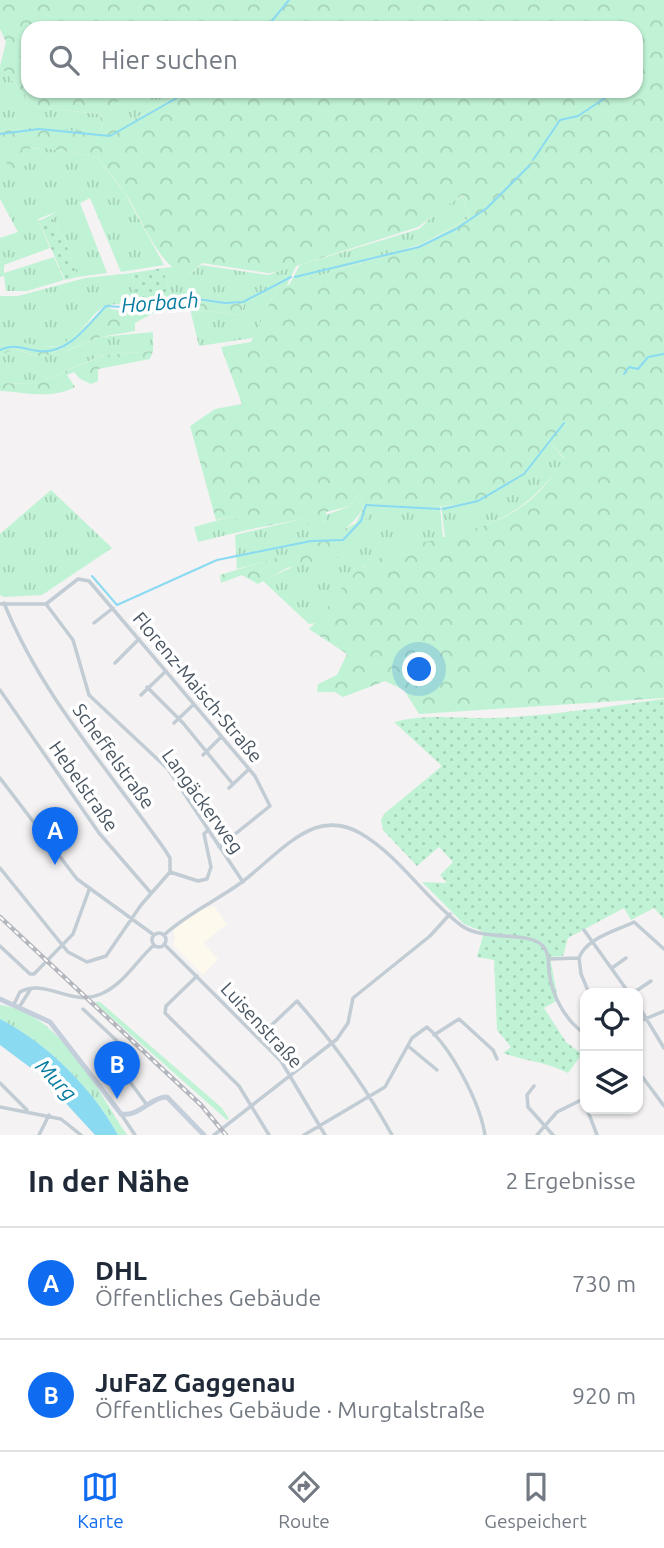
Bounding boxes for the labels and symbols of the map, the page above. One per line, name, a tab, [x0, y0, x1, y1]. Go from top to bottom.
water label: Horbach	[120, 287, 200, 317]
street label: Florenz-Maisch-Straße	[129, 607, 267, 767]
your location	[402, 652, 436, 686]
street label: Scheffelstraße	[68, 699, 160, 813]
street label: Hebelstraße	[45, 737, 123, 835]
street label: Langäckerweg	[158, 745, 248, 857]
pin: A	[32, 807, 78, 865]
street label: Luisenstraße	[217, 978, 307, 1072]
pin: B	[94, 1041, 140, 1099]
water label: Murg	[31, 1054, 82, 1105]

